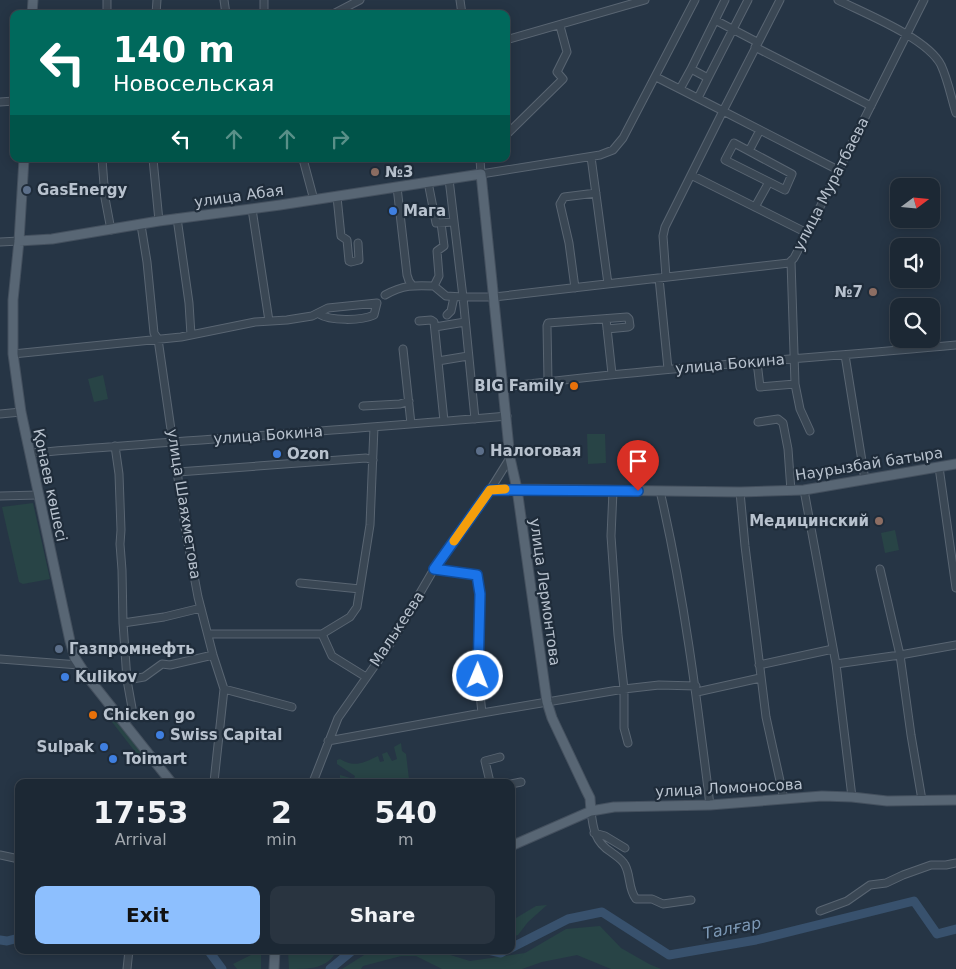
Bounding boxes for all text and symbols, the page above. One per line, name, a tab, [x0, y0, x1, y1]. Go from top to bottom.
icon: left	[30, 30, 95, 95]
text: 140 m	[113, 30, 235, 70]
text: Новосельская	[113, 71, 274, 96]
street label: улица Муратбаева	[790, 114, 872, 254]
icon: left	[167, 125, 195, 153]
icon: ahead	[220, 125, 248, 153]
icon: ahead	[273, 125, 301, 153]
icon: right	[326, 125, 354, 153]
place label: №3	[385, 163, 413, 181]
marker: №3	[369, 166, 381, 178]
north arrow	[890, 178, 940, 228]
map controls	[890, 178, 940, 348]
place label: GasEnergy	[37, 181, 128, 199]
street label: улица Абая	[193, 181, 285, 211]
marker: GasEnergy	[21, 184, 33, 196]
place label: Мага	[403, 202, 446, 220]
marker: Мага	[387, 205, 399, 217]
button: sound	[890, 238, 940, 288]
place label: №7	[835, 283, 863, 301]
marker: №7	[867, 286, 879, 298]
button: search	[890, 298, 940, 348]
street label: улица Бокина	[675, 350, 785, 378]
place label: BIG Family	[474, 377, 564, 395]
marker: BIG Family	[568, 380, 580, 392]
street label: улица Бокина	[213, 422, 323, 448]
street label: Қонаев көшесі	[29, 427, 71, 543]
street label: улица Шаяхметова	[163, 428, 205, 580]
pin	[617, 440, 659, 491]
place label: Налоговая	[490, 442, 581, 460]
street label: Наурызбай батыра	[794, 443, 944, 485]
place label: Ozon	[287, 445, 329, 463]
marker: Налоговая	[474, 445, 486, 457]
icon: arrive	[624, 447, 652, 475]
marker: Ozon	[271, 448, 283, 460]
place label: Медицинский	[749, 512, 869, 530]
marker: Медицинский	[873, 515, 885, 527]
street label: улица Лермонтова	[526, 517, 564, 667]
street label: Малькеева	[366, 588, 428, 670]
place label: Газпромнефть	[69, 640, 195, 658]
marker: Газпромнефть	[53, 643, 65, 655]
position arrow	[451, 649, 503, 701]
place label: Kulikov	[75, 668, 137, 686]
marker: Kulikov	[59, 671, 71, 683]
place label: Chicken go	[103, 706, 195, 724]
marker: Chicken go	[87, 709, 99, 721]
place label: Swiss Capital	[170, 726, 282, 744]
marker: Swiss Capital	[154, 729, 166, 741]
place label: Sulpak	[37, 738, 95, 756]
marker: Sulpak	[98, 741, 110, 753]
place label: Toimart	[123, 750, 187, 768]
marker: Toimart	[107, 753, 119, 765]
street label: улица Ломоносова	[655, 775, 803, 801]
text: 17:53	[93, 795, 188, 830]
text: 2	[271, 795, 292, 830]
text: 540	[374, 795, 437, 830]
text: Arrival	[115, 830, 167, 849]
text: min	[266, 830, 297, 849]
text: m	[398, 830, 414, 849]
button: Exit	[35, 886, 260, 944]
button: Share	[270, 886, 495, 944]
water label: Талғар	[701, 913, 763, 943]

